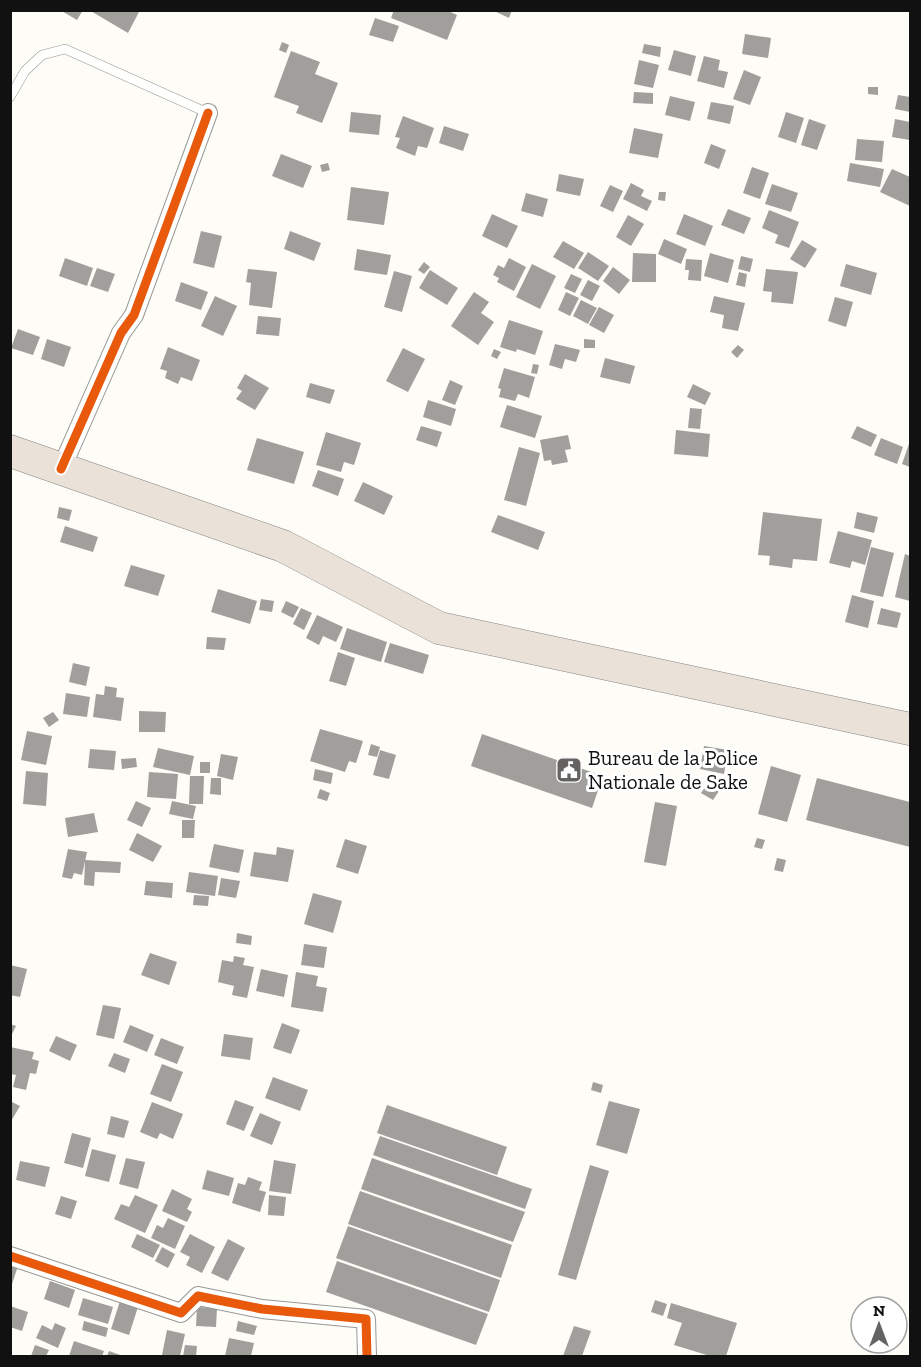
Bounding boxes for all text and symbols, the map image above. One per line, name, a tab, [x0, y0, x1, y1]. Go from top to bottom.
place label: Bureau de la Police Nationale de Sake	[588, 745, 758, 794]
public building icon: Bureau de la Police Nationale de Sake	[554, 755, 584, 785]
north arrow	[849, 1295, 909, 1355]
text: N	[873, 1301, 885, 1320]

